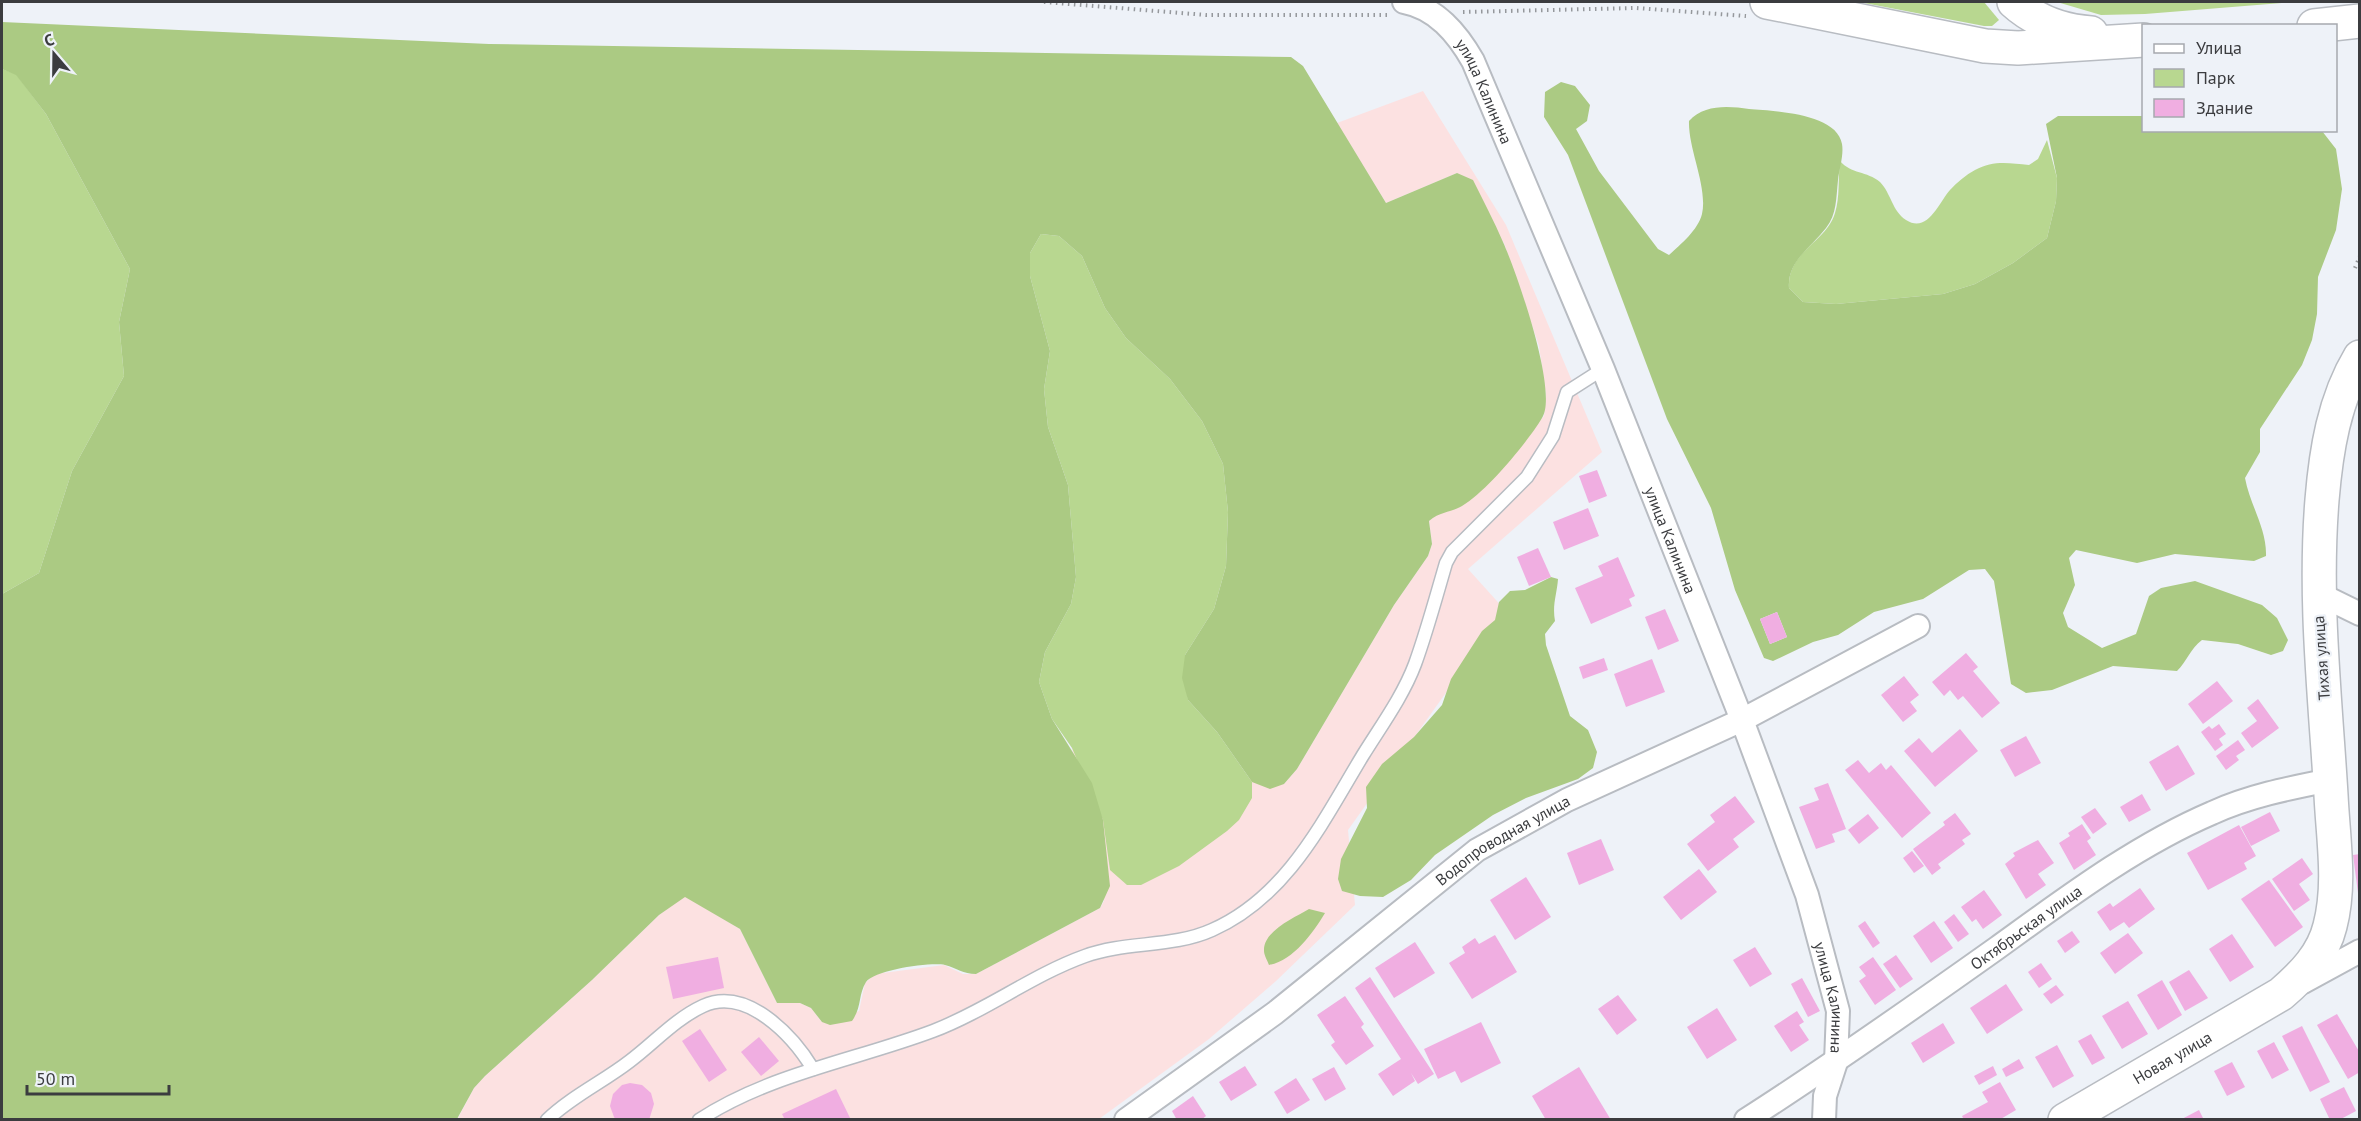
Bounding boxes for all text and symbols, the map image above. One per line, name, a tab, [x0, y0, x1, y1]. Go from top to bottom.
north arrow	[24, 24, 84, 84]
legend	[2142, 24, 2337, 132]
text: С	[41, 29, 57, 51]
street label: улица Калинина	[1452, 35, 1517, 147]
text: Улица	[2196, 36, 2242, 59]
text: Парк	[2196, 66, 2236, 89]
text: Здание	[2196, 96, 2253, 119]
street label: улица Калинина	[1641, 484, 1701, 596]
street label: Тихая улица	[2308, 615, 2334, 701]
street label: Водопроводная улица	[1431, 790, 1573, 890]
street label: Октябрьская улица	[1966, 881, 2086, 974]
street label: улица Калинина	[1810, 940, 1848, 1054]
street label: Новая улица	[2129, 1027, 2215, 1088]
scale bar	[27, 1058, 170, 1096]
text: 50 m	[36, 1067, 75, 1090]

